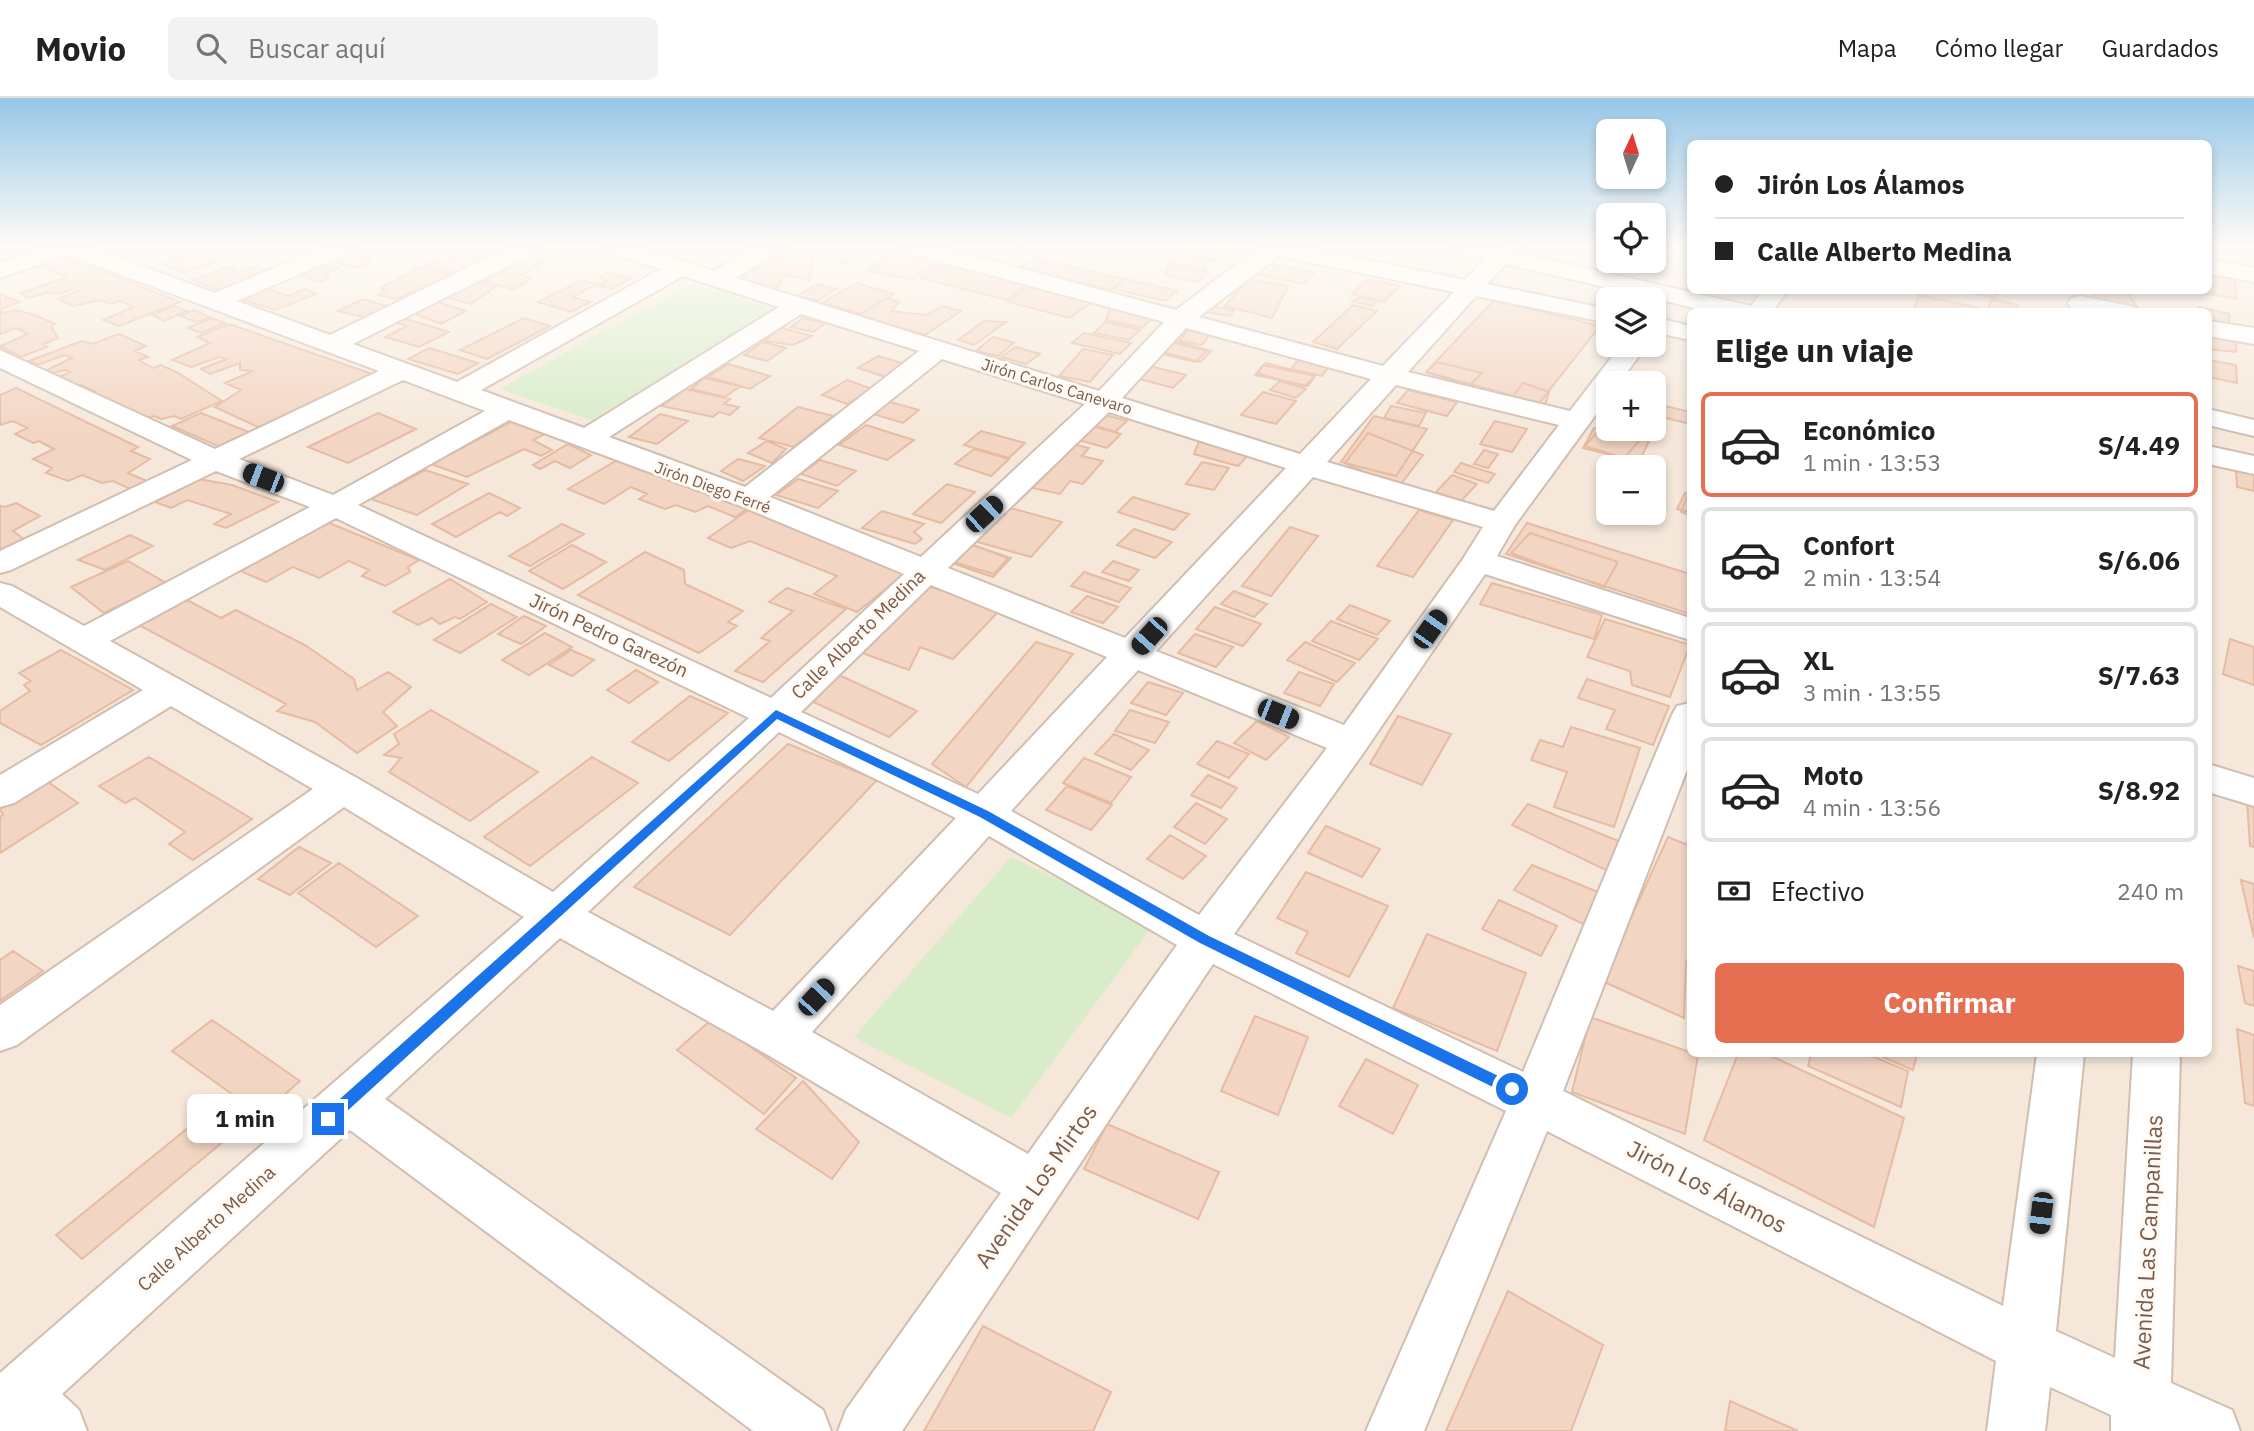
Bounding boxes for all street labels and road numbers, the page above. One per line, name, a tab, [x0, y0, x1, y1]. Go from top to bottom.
street label: Jirón Carlos Canevaro	[979, 354, 1135, 418]
street label: Jirón Diego Ferré	[652, 457, 774, 517]
street label: Calle Alberto Medina	[786, 564, 930, 704]
street label: Jirón Pedro Garezón	[526, 588, 692, 682]
street label: Avenida Los Mirtos	[967, 1097, 1103, 1273]
street label: Avenida Las Campanillas	[2125, 1114, 2169, 1370]
street label: Jirón Los Álamos	[1622, 1133, 1792, 1239]
street label: Calle Alberto Medina	[132, 1160, 280, 1296]

